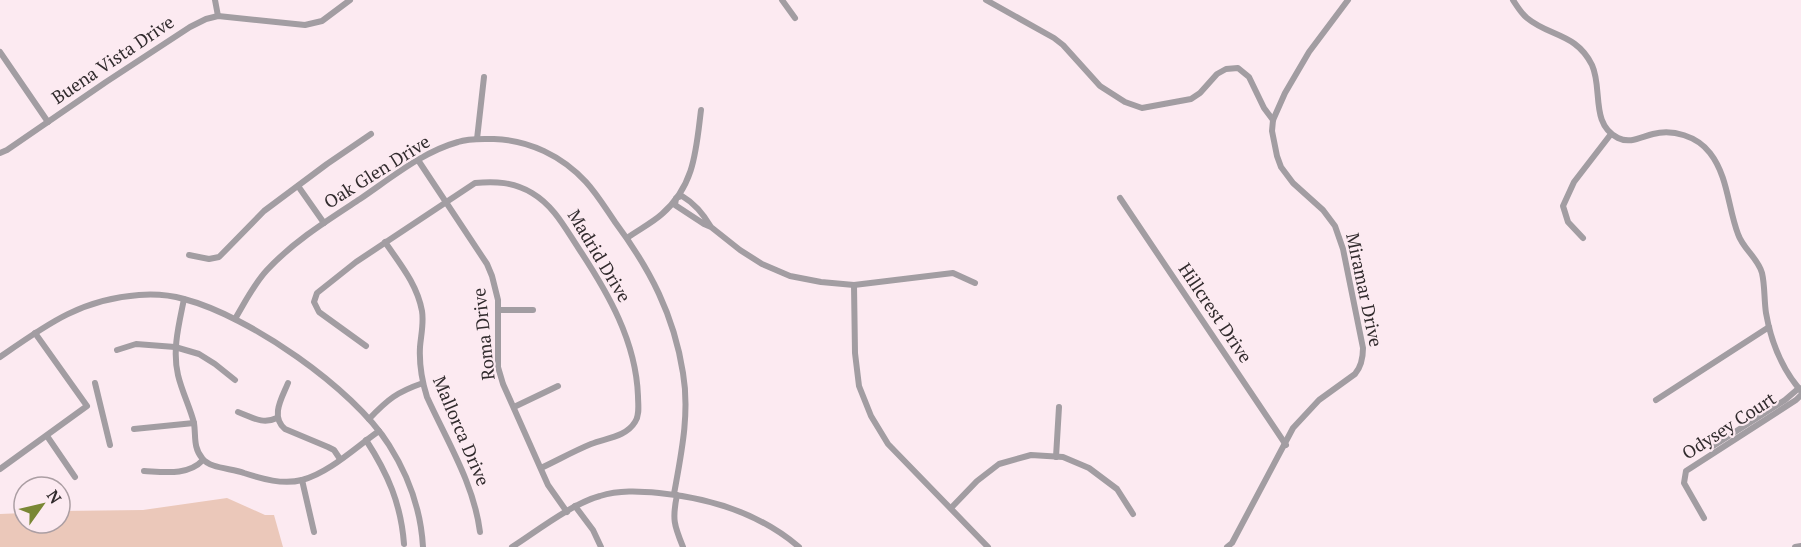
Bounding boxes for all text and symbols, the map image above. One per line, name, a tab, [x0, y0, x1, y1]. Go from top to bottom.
street label: Buena Vista Drive	[47, 9, 178, 109]
street label: Oak Glen Drive	[319, 129, 434, 213]
street label: Madrid Drive	[563, 205, 637, 306]
street label: Miramar Drive	[1341, 231, 1389, 349]
street label: Hillcrest Drive	[1174, 258, 1258, 367]
street label: Roma Drive	[466, 287, 500, 382]
street label: Mallorca Drive	[428, 372, 496, 489]
street label: Odysey Court	[1677, 386, 1780, 464]
north arrow	[12, 475, 72, 535]
text: N	[42, 485, 67, 508]

